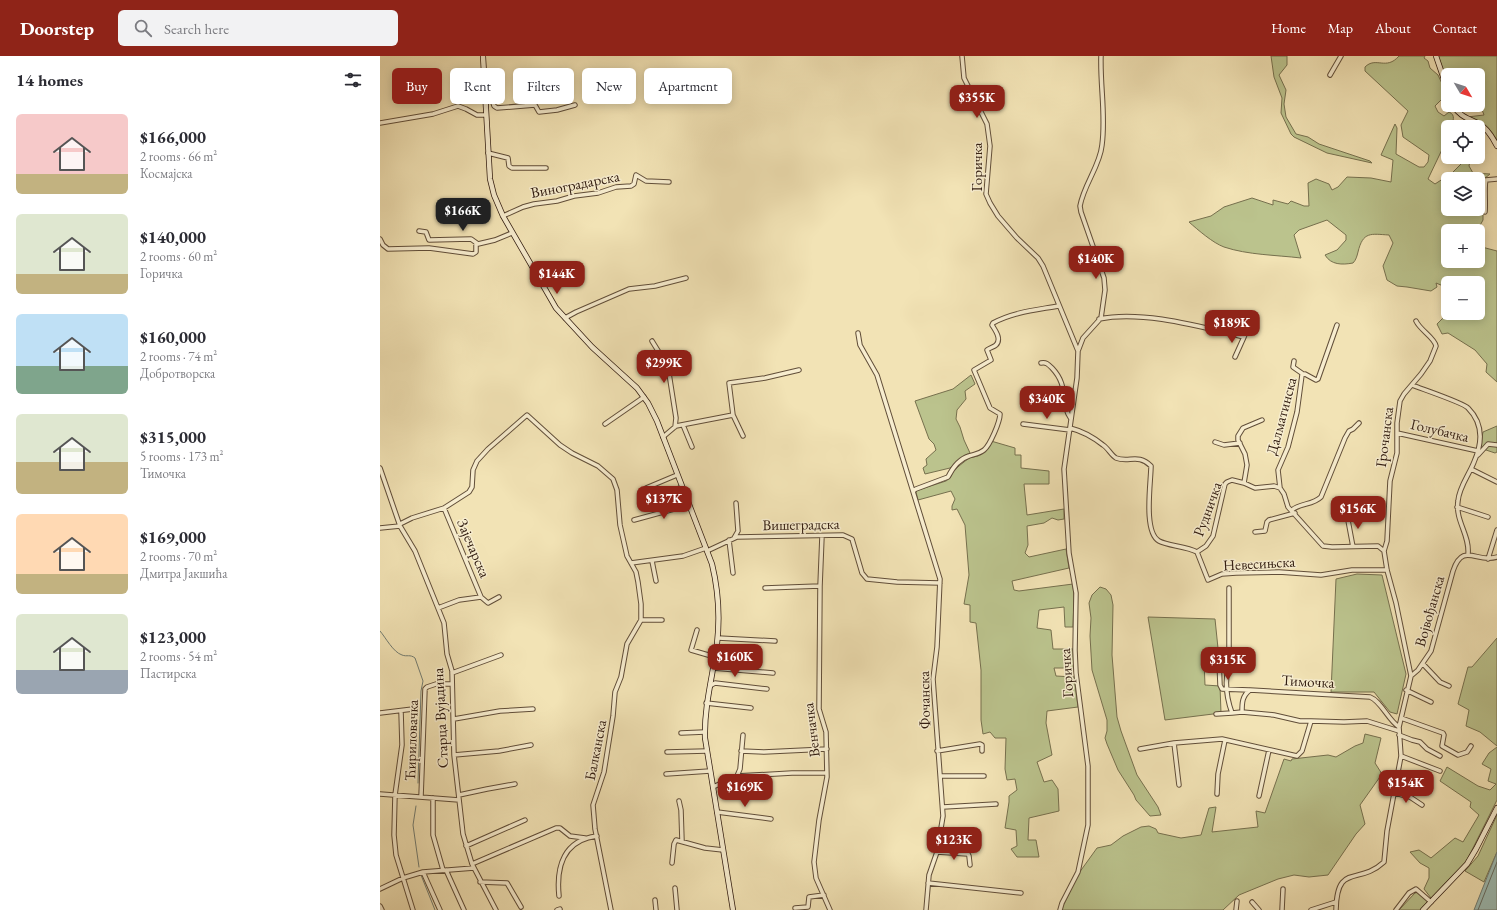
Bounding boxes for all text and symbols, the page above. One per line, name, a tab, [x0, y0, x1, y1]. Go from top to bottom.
search box	[118, 10, 398, 46]
text: Doorstep	[20, 16, 94, 41]
icon: search	[132, 17, 154, 39]
text: Search here	[164, 19, 229, 38]
text: Home	[1271, 19, 1306, 37]
text: Map	[1328, 19, 1353, 37]
text: About	[1375, 19, 1411, 37]
text: Contact	[1433, 19, 1477, 37]
chip: Buy	[392, 68, 442, 104]
chip: Rent	[450, 68, 505, 104]
chip: Filters	[513, 68, 574, 104]
chip: New	[582, 68, 636, 104]
chip: Apartment	[644, 68, 732, 104]
north arrow	[1441, 68, 1485, 112]
map controls	[1441, 68, 1485, 320]
text: 14 homes	[16, 69, 83, 91]
icon: filters	[342, 69, 364, 91]
pin: $355K	[949, 85, 1005, 119]
text: $355K	[959, 89, 995, 106]
button: locate	[1441, 120, 1485, 164]
text: $166,000	[140, 126, 206, 148]
icon: home	[48, 130, 96, 178]
street label: Горичка	[967, 142, 986, 192]
text: 2 rooms · 66 m²	[140, 148, 217, 165]
text: Космајска	[140, 165, 192, 182]
street label: Виноградарска	[529, 166, 621, 202]
button: layers	[1441, 172, 1485, 216]
pin: $166K	[435, 198, 491, 232]
text: $166K	[445, 202, 481, 219]
button: +	[1441, 224, 1485, 268]
text: $140,000	[140, 226, 206, 248]
icon: home	[48, 230, 96, 278]
pin: $140K	[1068, 246, 1124, 280]
text: 2 rooms · 60 m²	[140, 248, 217, 265]
text: $140K	[1078, 250, 1114, 267]
pin: $144K	[529, 261, 585, 295]
text: Горичка	[140, 265, 183, 282]
text: $144K	[539, 265, 575, 282]
button: −	[1441, 276, 1485, 320]
pin: $189K	[1204, 310, 1260, 344]
text: $189K	[1214, 314, 1250, 331]
text: $160,000	[140, 326, 206, 348]
icon: home	[48, 330, 96, 378]
text: 2 rooms · 74 m²	[140, 348, 217, 365]
pin: $299K	[636, 350, 692, 384]
text: $299K	[646, 354, 682, 371]
text: Добротворска	[140, 365, 215, 382]
street label: Далматинска	[1261, 375, 1301, 457]
pin: $340K	[1019, 386, 1075, 420]
text: $340K	[1029, 390, 1065, 407]
street label: Грочанска	[1371, 406, 1397, 468]
street label: Голубачка	[1409, 414, 1471, 446]
text: $315,000	[140, 426, 206, 448]
icon: home	[48, 430, 96, 478]
text: 5 rooms · 173 m²	[140, 448, 224, 465]
text: Тимочка	[140, 465, 186, 482]
street label: Рудничка	[1188, 479, 1226, 539]
pin: $137K	[636, 486, 692, 520]
text: $137K	[646, 490, 682, 507]
pin: $156K	[1330, 496, 1386, 530]
text: $156K	[1340, 500, 1376, 517]
street label: Вишеградска	[762, 514, 840, 534]
street label: Зајечарска	[453, 516, 495, 580]
text: $169,000	[140, 526, 206, 548]
icon: home	[48, 530, 96, 578]
text: 2 rooms · 70 m²	[140, 548, 217, 565]
street label: Невесињска	[1222, 552, 1296, 574]
text: Дмитра Јакшића	[140, 565, 227, 582]
street label: Војвођанска	[1410, 573, 1448, 649]
text: $123,000	[140, 626, 206, 648]
icon: home	[48, 630, 96, 678]
pin: $160K	[707, 644, 763, 678]
pin: $315K	[1200, 647, 1256, 681]
text: 2 rooms · 54 m²	[140, 648, 217, 665]
text: $160K	[717, 648, 753, 665]
street label: Горичка	[1055, 648, 1077, 698]
text: $315K	[1210, 651, 1246, 668]
text: Пастирска	[140, 665, 197, 682]
street label: Старца Вујадина	[428, 667, 452, 769]
street label: Тимочка	[1281, 670, 1335, 692]
street label: Фочанска	[914, 671, 934, 729]
street label: Ћириловачка	[400, 699, 422, 781]
street label: Венчачка	[798, 702, 824, 758]
street label: Балканска	[580, 718, 610, 782]
pin: $154K	[1378, 770, 1434, 804]
pin: $169K	[717, 774, 773, 808]
text: $154K	[1388, 774, 1424, 791]
text: $169K	[727, 778, 763, 795]
pin: $123K	[926, 827, 982, 861]
text: $123K	[936, 831, 972, 848]

